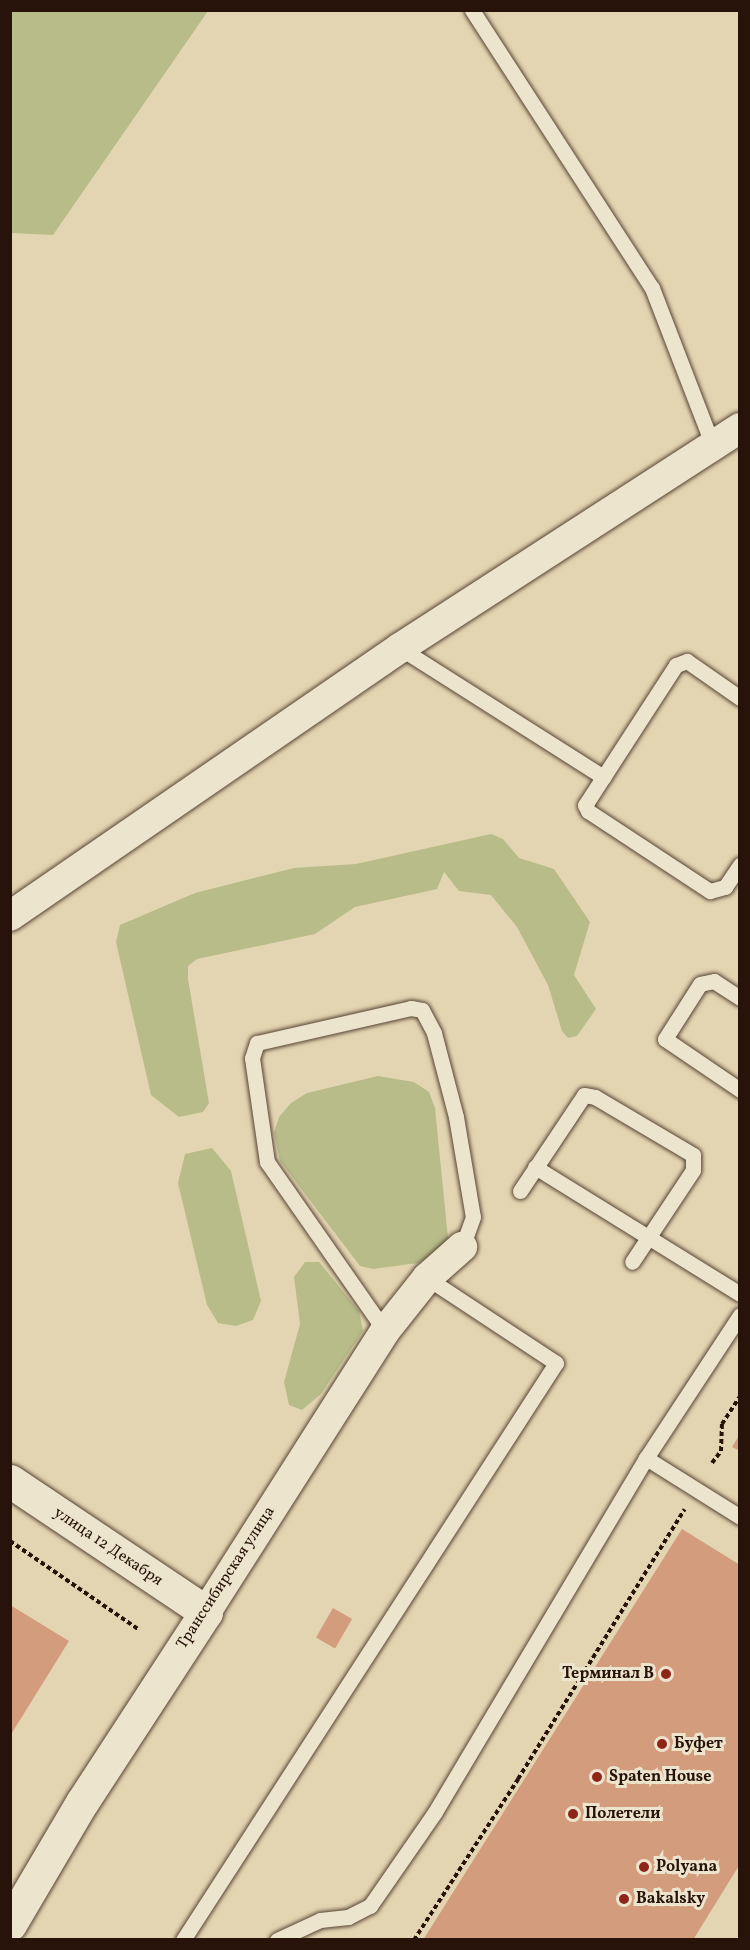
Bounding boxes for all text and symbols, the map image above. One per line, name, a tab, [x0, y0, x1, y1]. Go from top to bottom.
street label: улица 12 Декабря	[50, 1503, 166, 1591]
street label: Транссибирская улица	[173, 1503, 279, 1653]
place label: Терминал B	[562, 1664, 654, 1684]
marker: Терминал B	[659, 1667, 673, 1681]
place label: Буфет	[674, 1734, 723, 1754]
marker: Буфет	[655, 1737, 669, 1751]
place label: Spaten House	[609, 1767, 711, 1787]
marker: Spaten House	[590, 1770, 604, 1784]
place label: Полетели	[585, 1804, 661, 1824]
marker: Полетели	[566, 1807, 580, 1821]
place label: Polyana	[656, 1857, 717, 1877]
marker: Polyana	[637, 1860, 651, 1874]
place label: Bakalsky	[636, 1889, 705, 1909]
marker: Bakalsky	[617, 1892, 631, 1906]

